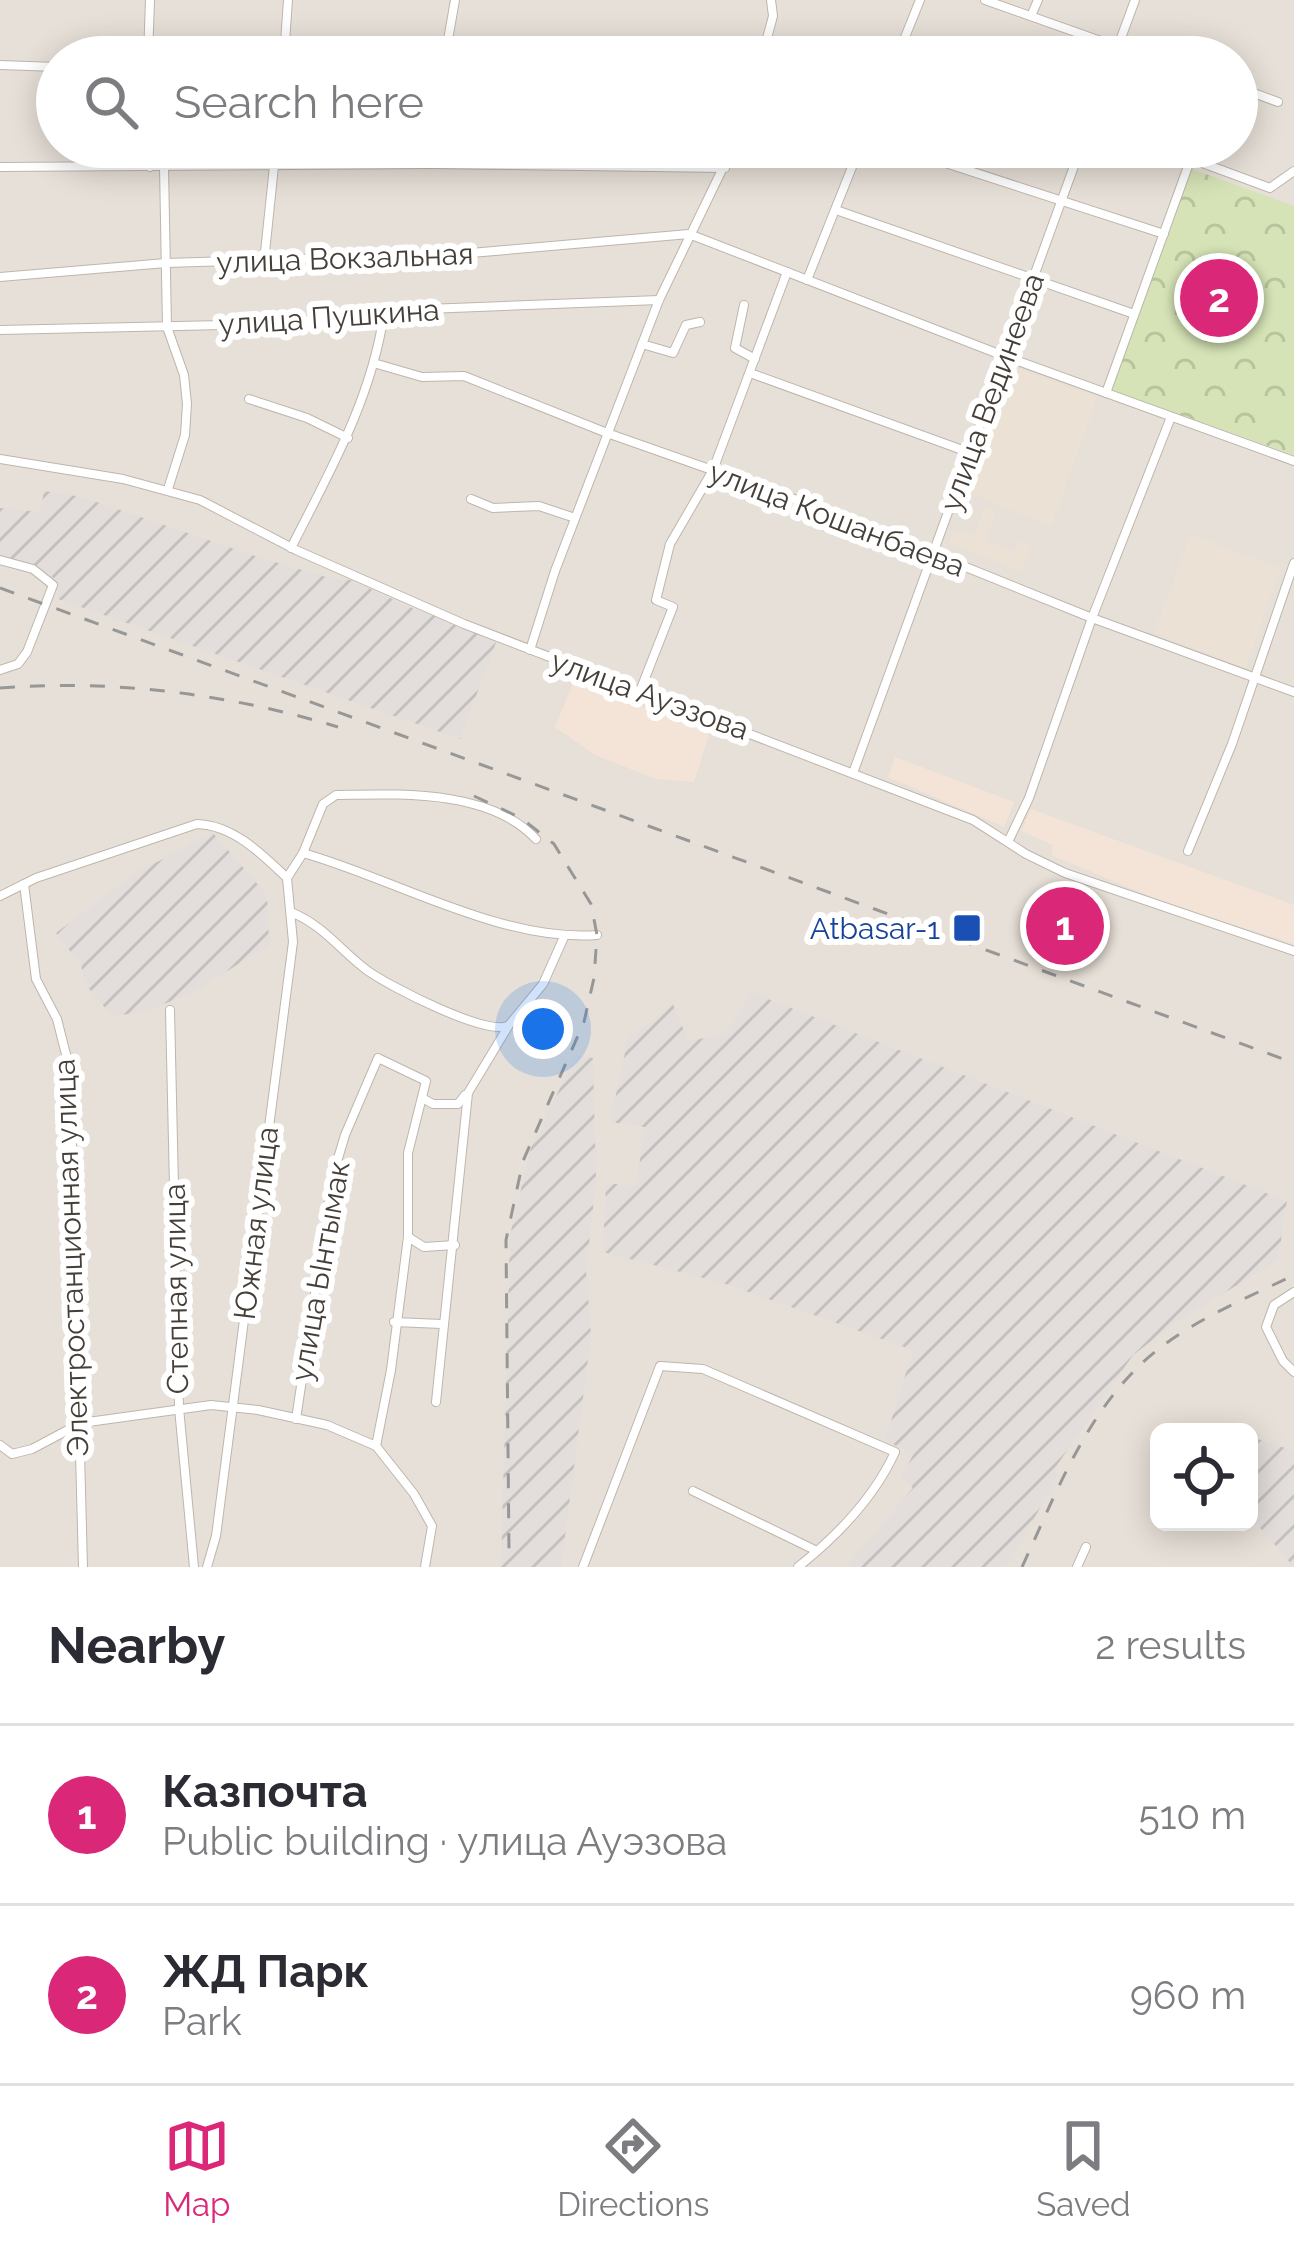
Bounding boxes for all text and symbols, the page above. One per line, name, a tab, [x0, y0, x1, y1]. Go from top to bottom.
search box	[36, 36, 1258, 168]
icon: search	[78, 69, 144, 135]
text: Search here	[174, 76, 424, 129]
street label: улица Вокзальная	[216, 236, 474, 280]
pin: 2	[1180, 253, 1258, 343]
street label: улица Вединеева	[933, 268, 1051, 516]
street label: улица Пушкина	[217, 292, 441, 342]
street label: улица Кошанбаева	[704, 454, 970, 584]
street label: улица Ауэзова	[546, 643, 754, 747]
pin: 1	[1026, 881, 1104, 971]
place label: Atbasar-1	[810, 911, 940, 946]
marker: Atbasar-1	[951, 912, 983, 944]
your location	[513, 999, 573, 1059]
street label: Электростанционная улица	[47, 1058, 95, 1458]
street label: Южная улица	[227, 1125, 285, 1321]
street label: улица Ынтымак	[283, 1158, 357, 1384]
street label: Степная улица	[157, 1183, 195, 1395]
map controls	[1150, 1423, 1258, 1531]
button: locate	[1150, 1423, 1258, 1531]
text: Nearby	[48, 1615, 225, 1675]
text: 2 results	[1095, 1622, 1246, 1668]
text: Казпочта	[162, 1765, 368, 1818]
text: 1	[77, 1792, 97, 1838]
text: 510 m	[1138, 1792, 1246, 1838]
text: Public building · улица Ауэзова	[162, 1818, 727, 1864]
text: ЖД Парк	[162, 1945, 369, 1998]
text: 2	[76, 1972, 98, 2018]
text: 960 m	[1130, 1972, 1246, 2018]
text: Park	[162, 1998, 242, 2044]
tab: Map	[163, 2113, 230, 2224]
tab: Directions	[557, 2113, 710, 2224]
tab: Saved	[1036, 2113, 1131, 2224]

